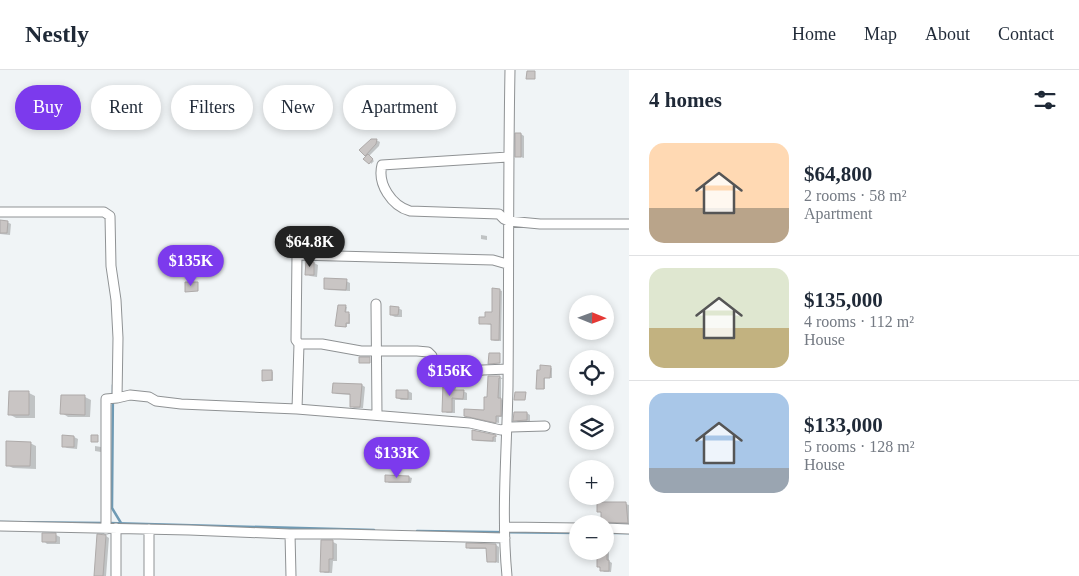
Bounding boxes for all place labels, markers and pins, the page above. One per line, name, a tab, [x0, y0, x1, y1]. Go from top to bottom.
pin: $64.8K	[269, 226, 351, 268]
pin: $135K	[156, 244, 226, 287]
pin: $156K	[415, 354, 485, 397]
pin: $133K	[362, 436, 432, 479]

